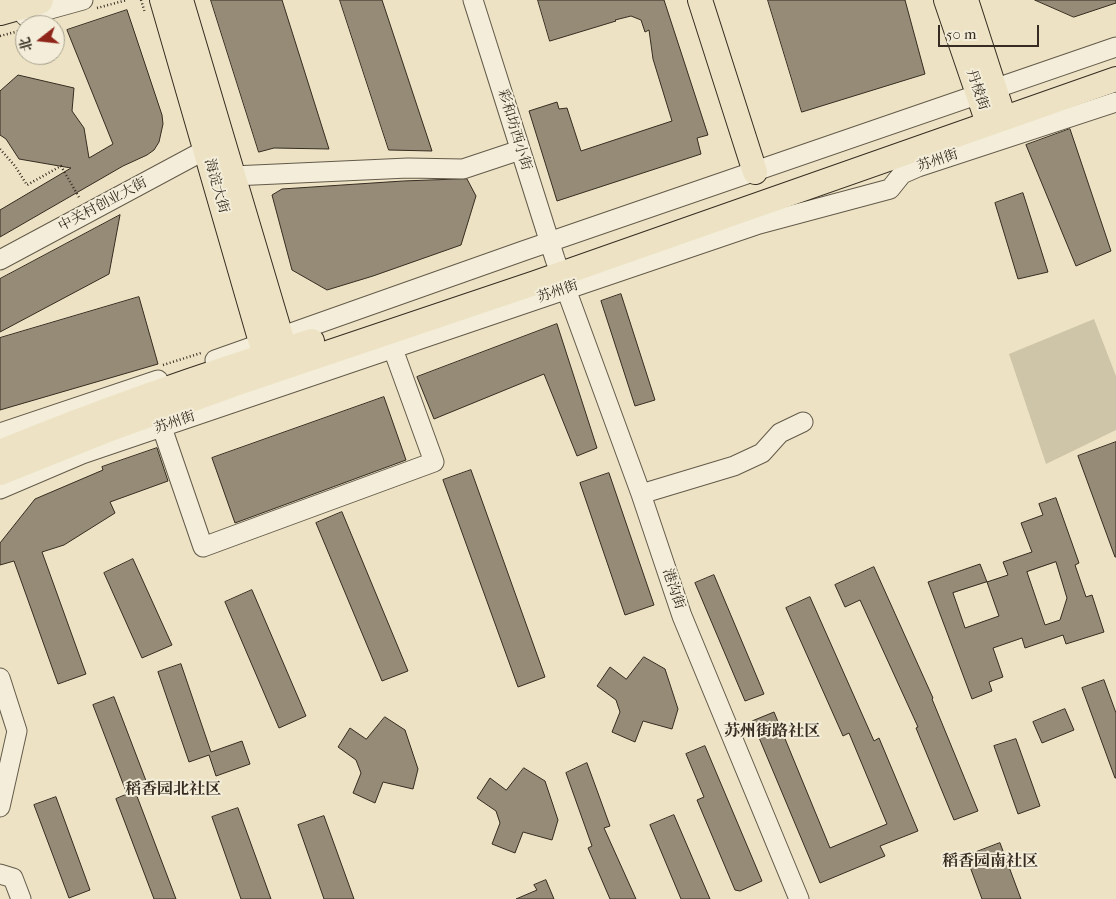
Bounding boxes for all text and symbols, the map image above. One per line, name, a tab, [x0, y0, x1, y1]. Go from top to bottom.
north arrow	[15, 15, 65, 65]
scale bar	[941, 15, 1042, 47]
text: 50 m	[946, 25, 976, 43]
text: 北	[16, 35, 36, 53]
street label: 丹棱街	[962, 67, 992, 113]
street label: 彩和坊西小街	[494, 87, 534, 173]
street label: 苏州街	[915, 146, 961, 176]
street label: 海淀大街	[200, 157, 232, 215]
street label: 中关村创业大街	[56, 175, 150, 235]
street label: 苏州街	[535, 277, 581, 307]
street label: 苏州街	[152, 408, 198, 438]
street label: 港沟街	[658, 566, 688, 612]
district label: 苏州街路社区	[724, 722, 820, 742]
district label: 稻香园北社区	[125, 780, 221, 800]
district label: 稻香园南社区	[942, 852, 1038, 872]

